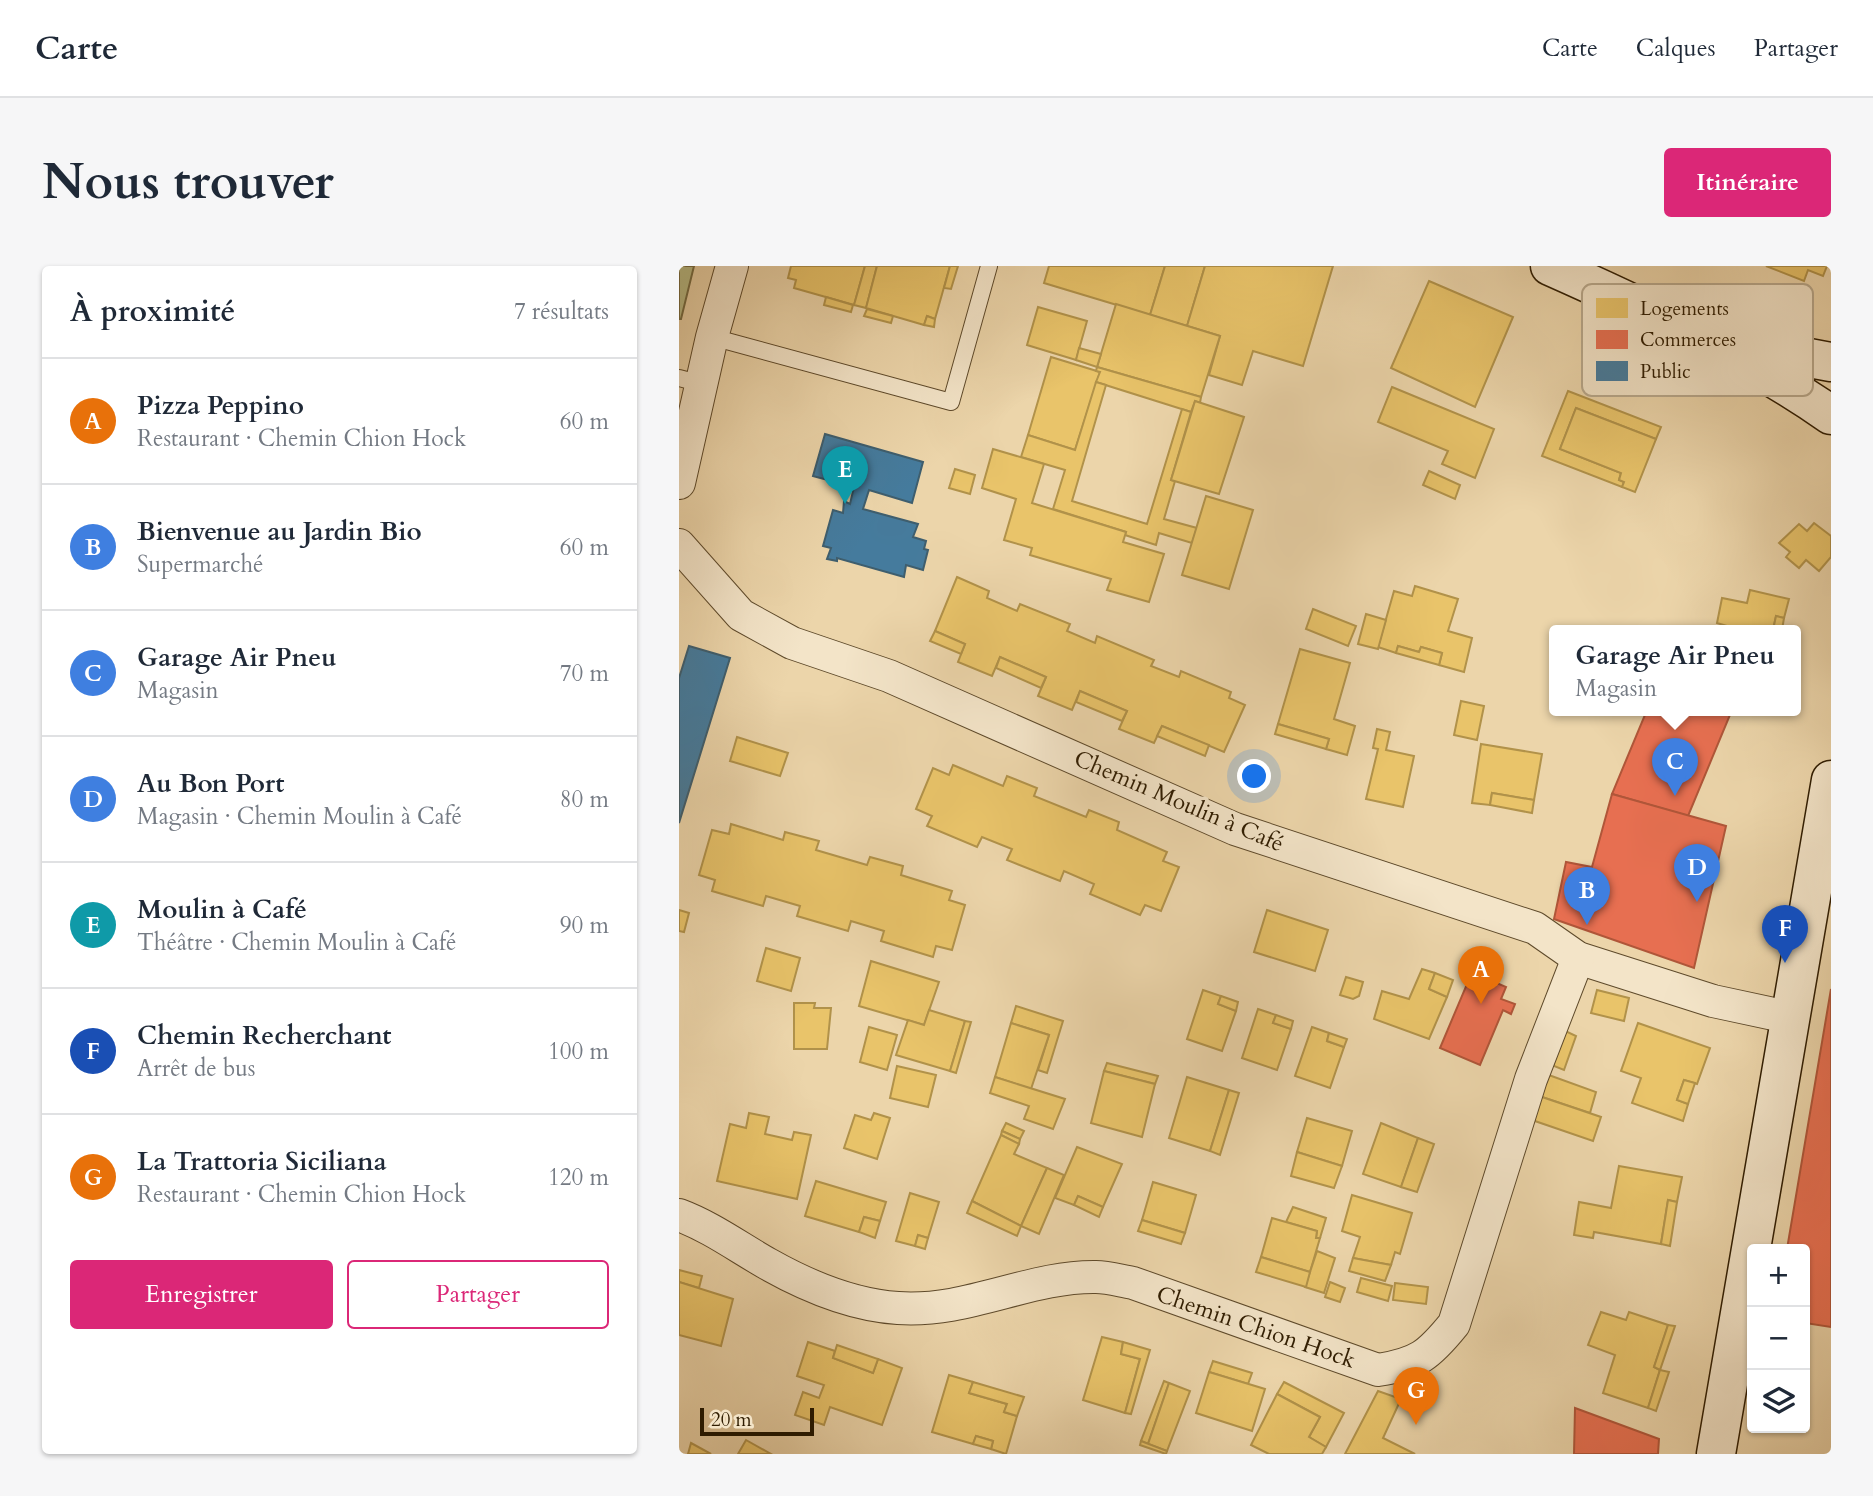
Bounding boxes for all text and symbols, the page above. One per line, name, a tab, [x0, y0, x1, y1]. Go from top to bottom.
text: Carte	[35, 26, 118, 71]
text: Carte	[1542, 32, 1598, 65]
text: Calques	[1636, 32, 1716, 65]
text: Partager	[1754, 32, 1838, 65]
button: Itinéraire	[1664, 148, 1831, 217]
text: Nous trouver	[42, 149, 334, 216]
legend	[1582, 284, 1813, 396]
text: À proximité	[70, 291, 235, 332]
text: 7 résultats	[514, 296, 609, 327]
text: Logements	[1640, 296, 1729, 322]
text: Commerces	[1640, 327, 1736, 353]
text: Public	[1640, 359, 1691, 385]
text: Pizza Peppino	[137, 388, 304, 423]
text: A	[84, 406, 102, 437]
text: 60 m	[560, 406, 609, 437]
text: Restaurant · Chemin Chion Hock	[137, 423, 466, 454]
pin: E	[822, 446, 868, 504]
text: Bienvenue au Jardin Bio	[137, 514, 422, 549]
text: B	[85, 532, 101, 563]
text: 60 m	[560, 532, 609, 563]
text: Supermarché	[137, 549, 264, 580]
popup	[1549, 625, 1801, 716]
text: Garage Air Pneu	[1575, 638, 1775, 673]
text: Garage Air Pneu	[137, 640, 336, 675]
text: C	[84, 658, 102, 689]
text: 70 m	[560, 658, 609, 689]
text: Magasin	[1575, 673, 1657, 704]
text: Magasin	[137, 675, 219, 706]
pin: C	[1652, 738, 1698, 796]
street label: Chemin Moulin à Café	[1069, 743, 1289, 859]
your location	[1237, 759, 1271, 793]
text: Au Bon Port	[137, 766, 284, 801]
text: D	[83, 784, 103, 815]
text: 80 m	[560, 784, 609, 815]
text: Magasin · Chemin Moulin à Café	[137, 801, 462, 832]
pin: D	[1674, 844, 1720, 902]
pin: B	[1564, 867, 1610, 925]
text: Moulin à Café	[137, 892, 307, 927]
pin: F	[1762, 905, 1808, 963]
text: E	[86, 910, 100, 941]
text: 90 m	[560, 910, 609, 941]
text: Théâtre · Chemin Moulin à Café	[137, 927, 456, 958]
pin: A	[1458, 946, 1504, 1004]
text: Chemin Recherchant	[137, 1018, 391, 1053]
text: F	[86, 1036, 100, 1067]
text: 100 m	[548, 1036, 609, 1067]
text: Arrêt de bus	[137, 1053, 256, 1084]
text: La Trattoria Siciliana	[137, 1144, 387, 1179]
text: G	[84, 1162, 102, 1193]
text: 120 m	[548, 1162, 609, 1193]
text: Restaurant · Chemin Chion Hock	[137, 1179, 466, 1210]
map controls	[1747, 1244, 1810, 1433]
button: +	[1747, 1244, 1810, 1307]
button: Enregistrer	[70, 1260, 333, 1329]
button: Partager	[347, 1260, 609, 1329]
street label: Chemin Chion Hock	[1152, 1278, 1360, 1376]
button: −	[1747, 1307, 1810, 1370]
pin: G	[1393, 1367, 1439, 1425]
button: layers	[1747, 1370, 1810, 1433]
scale bar	[700, 1405, 814, 1437]
text: 20 m	[711, 1407, 752, 1433]

